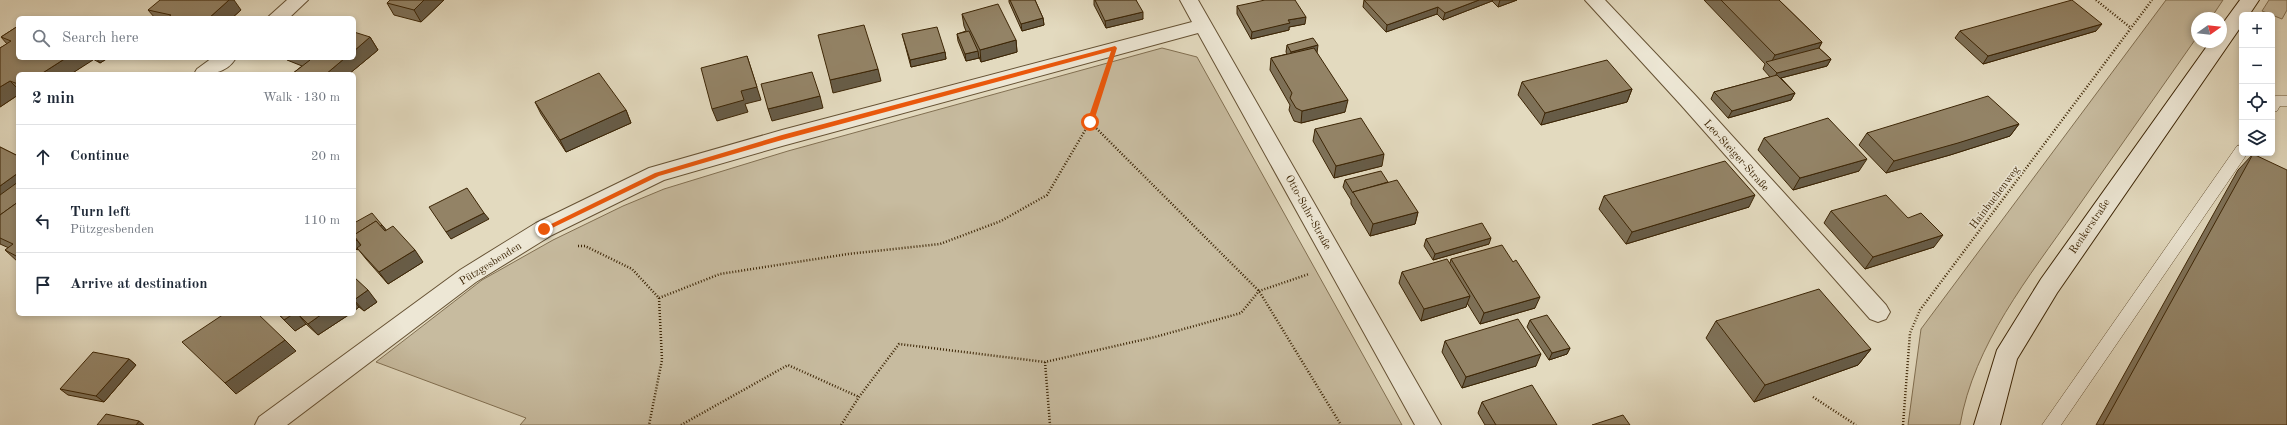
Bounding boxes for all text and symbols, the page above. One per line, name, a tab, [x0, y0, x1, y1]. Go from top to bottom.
north arrow	[2191, 12, 2227, 48]
map controls	[2239, 12, 2275, 156]
button: +	[2239, 12, 2275, 48]
search box	[16, 16, 356, 60]
icon: search	[30, 27, 52, 49]
text: Search here	[62, 31, 139, 46]
button: −	[2239, 48, 2275, 84]
button: locate	[2239, 84, 2275, 120]
text: 2 min	[32, 90, 75, 107]
text: Walk · 130 m	[263, 91, 340, 104]
route start	[1081, 113, 1099, 131]
street label: Leo-Steiger-Straße	[1701, 118, 1771, 194]
button: layers	[2239, 120, 2275, 156]
icon: ahead	[32, 146, 54, 168]
text: Continue	[70, 149, 129, 164]
text: 20 m	[311, 150, 340, 163]
street label: Hainbuchenweg	[1968, 164, 2022, 231]
street label: Otto-Suhr-Straße	[1283, 173, 1333, 252]
street label: Renkerstraße	[2068, 197, 2113, 256]
text: Turn left	[70, 205, 130, 220]
icon: left	[32, 210, 54, 232]
text: 110 m	[303, 214, 340, 227]
route end	[535, 220, 553, 238]
text: Pützgesbenden	[70, 223, 154, 236]
street label: Pützgesbenden	[458, 241, 524, 288]
icon: arrive	[32, 274, 54, 296]
text: Arrive at destination	[70, 277, 208, 292]

